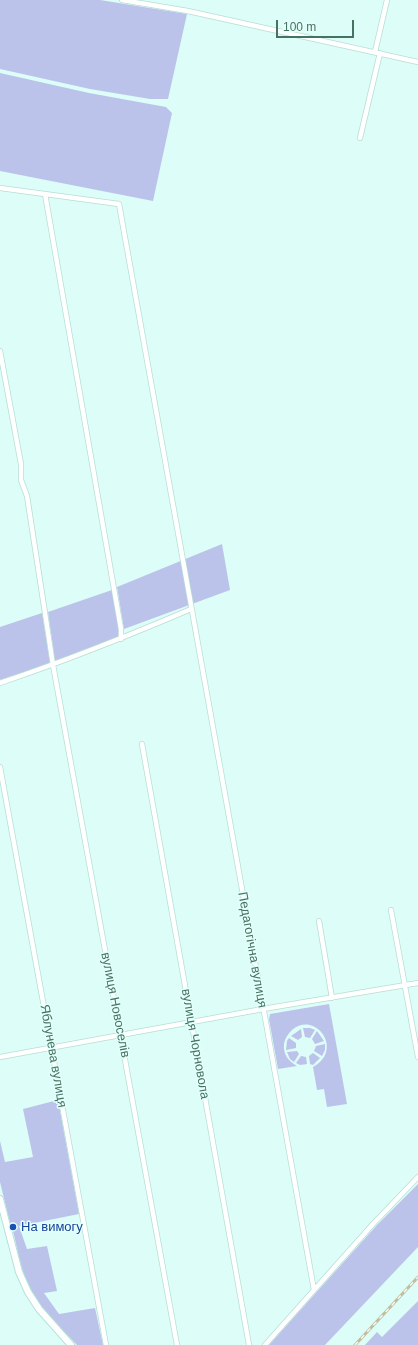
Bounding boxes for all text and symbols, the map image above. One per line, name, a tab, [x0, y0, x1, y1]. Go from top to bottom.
scale bar	[278, 12, 356, 38]
text: 100 m	[283, 20, 316, 34]
street label: Педагогічна вулиця	[234, 891, 270, 1009]
street label: вулиця Новоселів	[97, 951, 133, 1059]
street label: вулиця Чорновола	[178, 988, 212, 1100]
street label: Яблунева вулиця	[36, 1003, 70, 1109]
place label: На вимогу	[21, 1219, 83, 1235]
marker: На вимогу	[8, 1222, 18, 1232]

